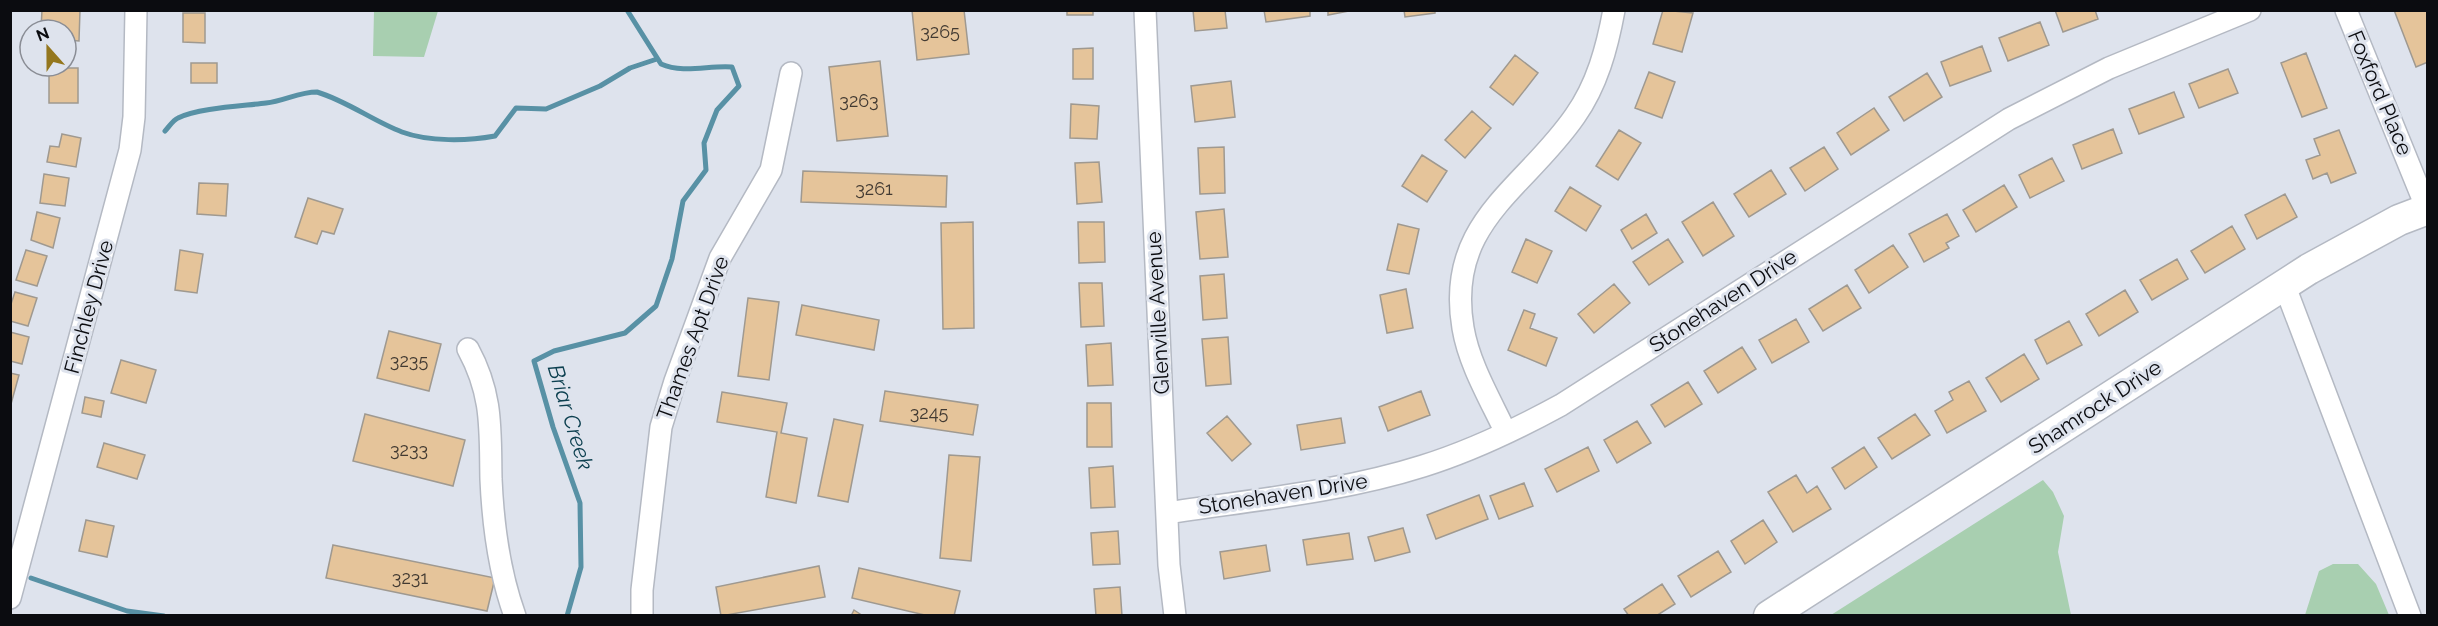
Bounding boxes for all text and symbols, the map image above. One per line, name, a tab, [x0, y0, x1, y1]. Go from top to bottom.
north arrow	[18, 18, 78, 78]
house number: 3265	[920, 21, 960, 42]
text: N	[34, 23, 52, 46]
street label: Foxford Place	[2343, 27, 2418, 159]
house number: 3263	[839, 90, 879, 111]
house number: 3261	[855, 178, 893, 199]
street label: Glenville Avenue	[1141, 231, 1174, 395]
street label: Finchley Drive	[59, 237, 118, 376]
street label: Stonehaven Drive	[1644, 244, 1801, 358]
street label: Thames Apt Drive	[651, 253, 734, 423]
house number: 3235	[390, 350, 428, 371]
street label: Shamrock Drive	[2024, 354, 2166, 459]
water label: Briar Creek	[543, 361, 599, 473]
house number: 3245	[910, 402, 948, 423]
house number: 3233	[390, 439, 428, 460]
street label: Stonehaven Drive	[1197, 468, 1369, 519]
house number: 3231	[392, 567, 428, 588]

